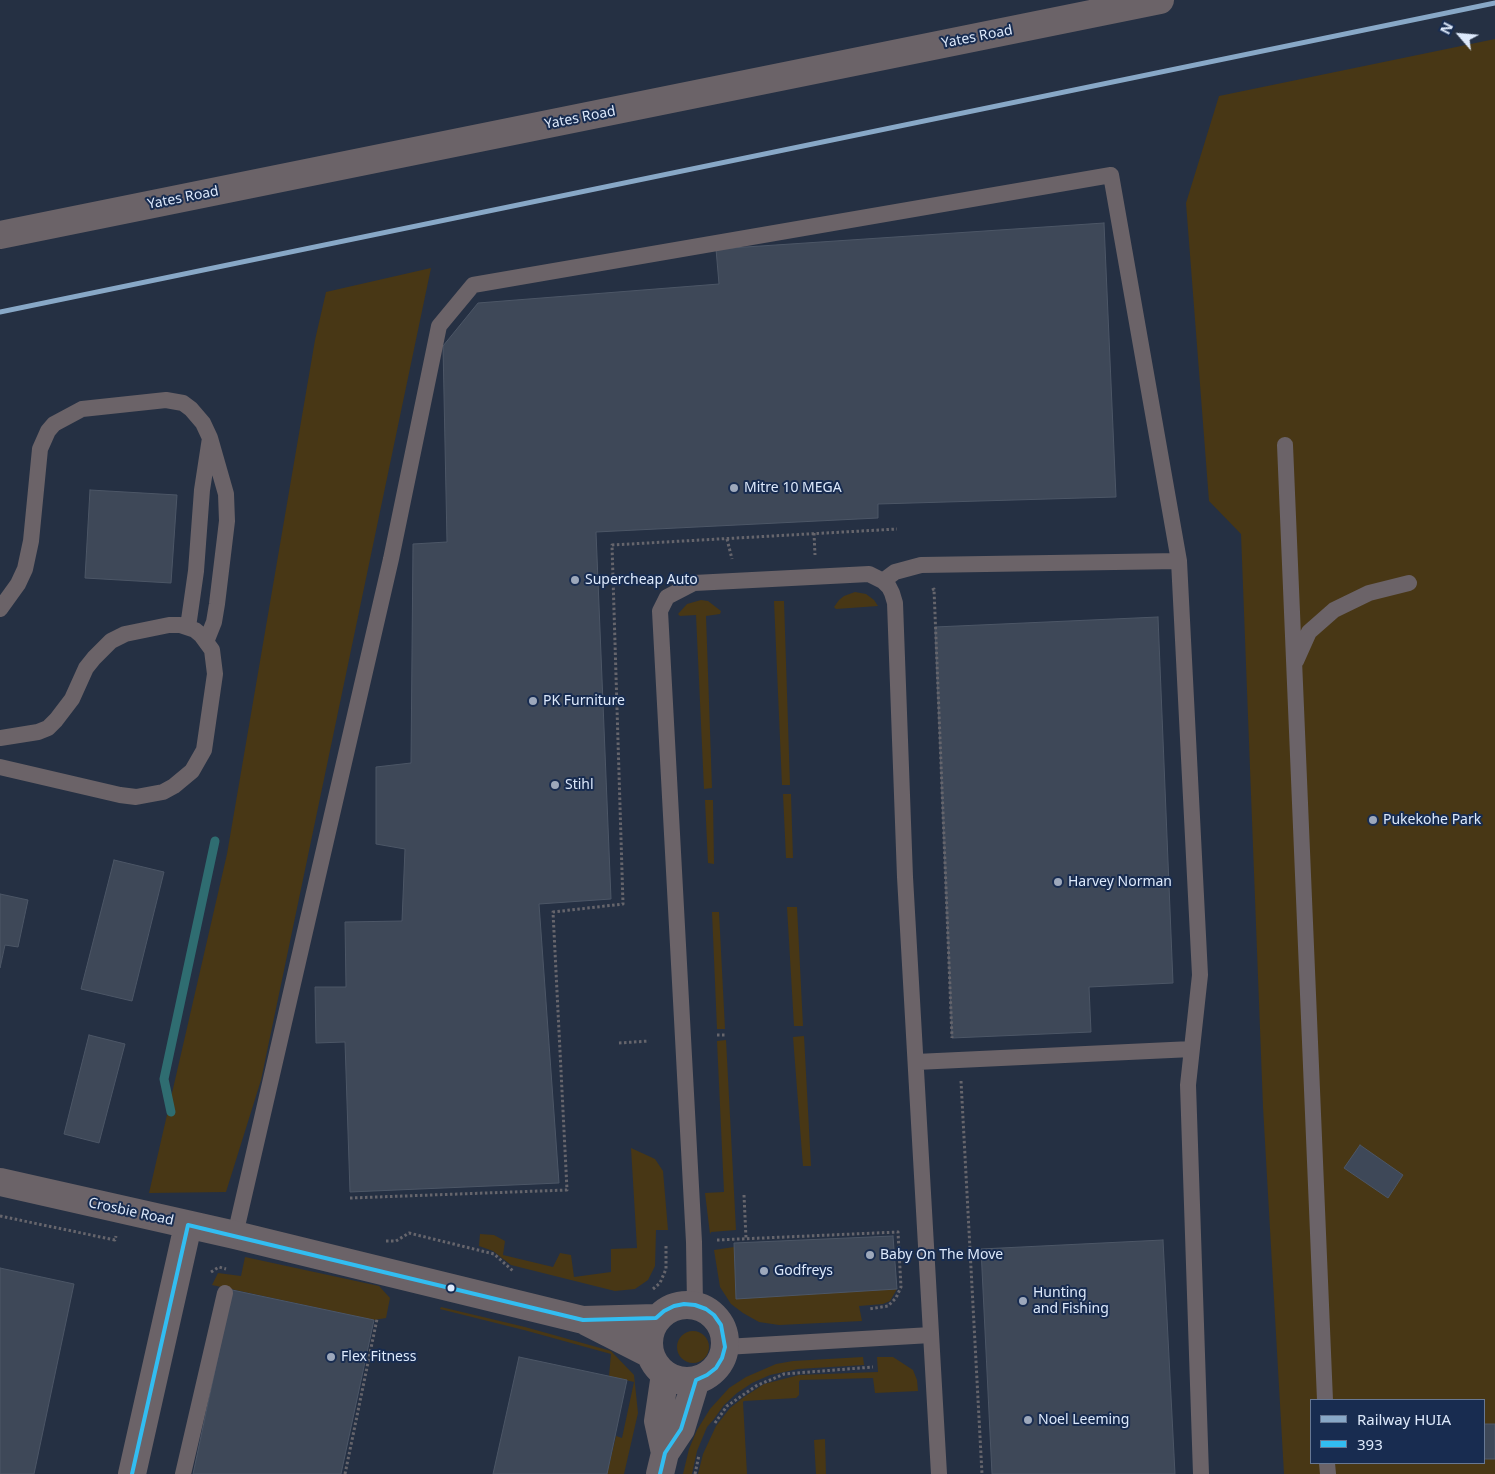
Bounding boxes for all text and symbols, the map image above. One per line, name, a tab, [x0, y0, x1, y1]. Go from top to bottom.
north arrow	[1435, 10, 1485, 60]
text: N	[1435, 19, 1457, 37]
street label: Yates Road	[940, 22, 1014, 52]
street label: Yates Road	[543, 103, 617, 133]
street label: Yates Road	[146, 183, 220, 213]
place label: Mitre 10 MEGA	[744, 480, 842, 496]
marker: Mitre 10 MEGA	[728, 482, 740, 494]
place label: Supercheap Auto	[585, 572, 698, 588]
marker: Supercheap Auto	[569, 574, 581, 586]
place label: PK Furniture	[543, 693, 625, 709]
marker: PK Furniture	[527, 695, 539, 707]
place label: Stihl	[565, 777, 594, 793]
marker: Stihl	[549, 779, 561, 791]
place label: Pukekohe Park	[1383, 812, 1481, 828]
marker: Pukekohe Park	[1367, 814, 1379, 826]
place label: Harvey Norman	[1068, 874, 1172, 890]
marker: Harvey Norman	[1052, 876, 1064, 888]
street label: Crosbie Road	[87, 1195, 175, 1229]
place label: Baby On The Move	[880, 1247, 1003, 1263]
marker: Baby On The Move	[864, 1249, 876, 1261]
place label: Godfreys	[774, 1263, 833, 1279]
marker: Godfreys	[758, 1265, 770, 1277]
unlabelled marker	[446, 1283, 456, 1293]
place label: Hunting and Fishing	[1033, 1285, 1109, 1318]
marker: Hunting and Fishing	[1017, 1295, 1029, 1307]
place label: Flex Fitness	[341, 1349, 416, 1365]
marker: Flex Fitness	[325, 1351, 337, 1363]
legend	[1310, 1399, 1485, 1464]
text: Railway HUIA	[1357, 1409, 1451, 1429]
place label: Noel Leeming	[1038, 1412, 1129, 1428]
marker: Noel Leeming	[1022, 1414, 1034, 1426]
text: 393	[1357, 1434, 1383, 1454]

